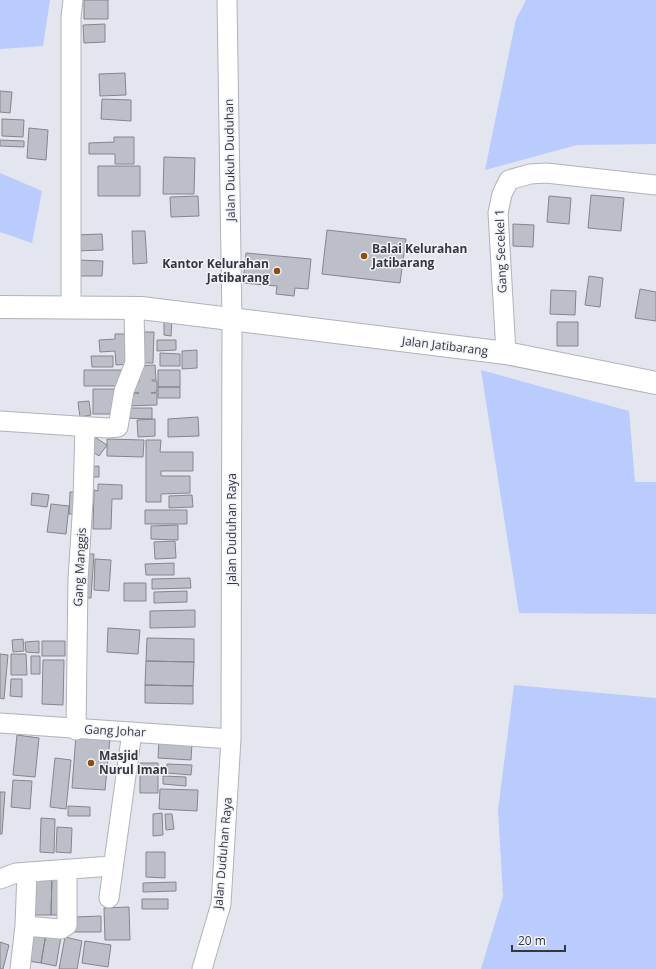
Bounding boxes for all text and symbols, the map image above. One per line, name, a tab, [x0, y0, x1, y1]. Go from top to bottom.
street label: Jalan Dukuh Duduhan	[220, 99, 239, 222]
street label: Gang Secekel 1	[491, 209, 510, 293]
place label: Balai Kelurahan Jatibarang	[371, 240, 467, 271]
marker: Balai Kelurahan Jatibarang	[359, 251, 369, 261]
place label: Kantor Kelurahan Jatibarang	[162, 255, 269, 286]
marker: Kantor Kelurahan Jatibarang	[272, 266, 282, 276]
street label: Jalan Jatibarang	[400, 332, 490, 359]
street label: Jalan Duduhan Raya	[223, 473, 240, 586]
street label: Gang Manggis	[69, 527, 90, 607]
street label: Gang Johar	[84, 720, 146, 741]
place label: Masjid Nurul Iman	[99, 747, 168, 778]
marker: Masjid Nurul Iman	[86, 758, 96, 768]
street label: Jalan Duduhan Raya	[209, 796, 236, 911]
scale bar	[512, 927, 565, 953]
text: 20 m	[518, 932, 546, 949]

